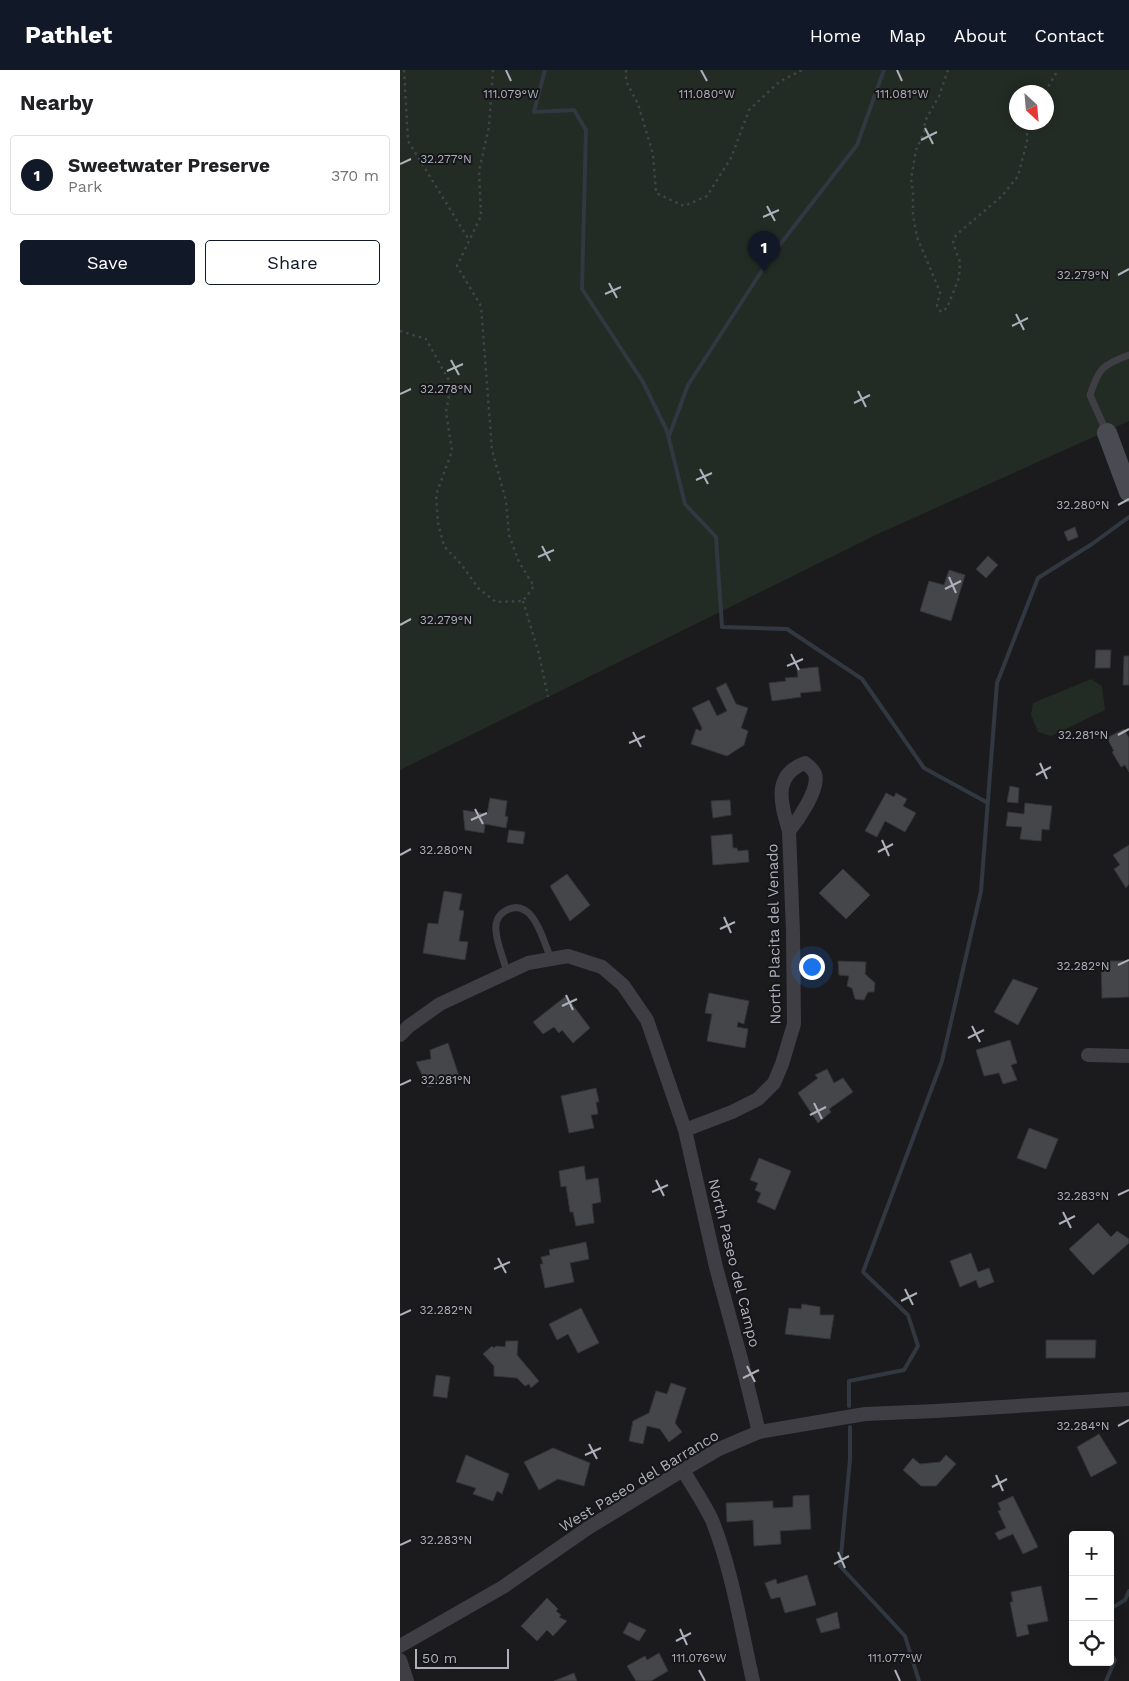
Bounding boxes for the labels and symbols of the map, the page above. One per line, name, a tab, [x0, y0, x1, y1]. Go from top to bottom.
north arrow	[1009, 85, 1054, 130]
text: 111.079°W	[483, 87, 539, 101]
text: 111.080°W	[679, 87, 736, 101]
text: 111.081°W	[875, 87, 929, 101]
text: 32.277°N	[420, 152, 472, 166]
pin: 1	[748, 231, 780, 272]
text: 32.279°N	[1057, 268, 1109, 282]
text: 32.278°N	[420, 382, 472, 396]
text: 32.280°N	[1056, 498, 1110, 512]
text: 32.279°N	[420, 613, 472, 627]
text: 32.281°N	[1058, 728, 1108, 742]
text: 32.280°N	[419, 843, 473, 857]
street label: North Placita del Venado	[763, 843, 785, 1025]
your location	[799, 954, 825, 980]
text: 32.282°N	[1057, 959, 1109, 973]
text: 32.281°N	[421, 1073, 471, 1087]
street label: North Paseo del Campo	[704, 1177, 764, 1349]
text: 32.283°N	[1057, 1189, 1109, 1203]
text: 32.282°N	[420, 1303, 472, 1317]
text: 32.284°N	[1056, 1419, 1110, 1433]
street label: West Paseo del Barranco	[556, 1426, 722, 1536]
text: 32.283°N	[420, 1533, 472, 1547]
scale bar	[415, 1646, 509, 1669]
text: 111.076°W	[671, 1651, 727, 1665]
text: 111.077°W	[868, 1651, 923, 1665]

